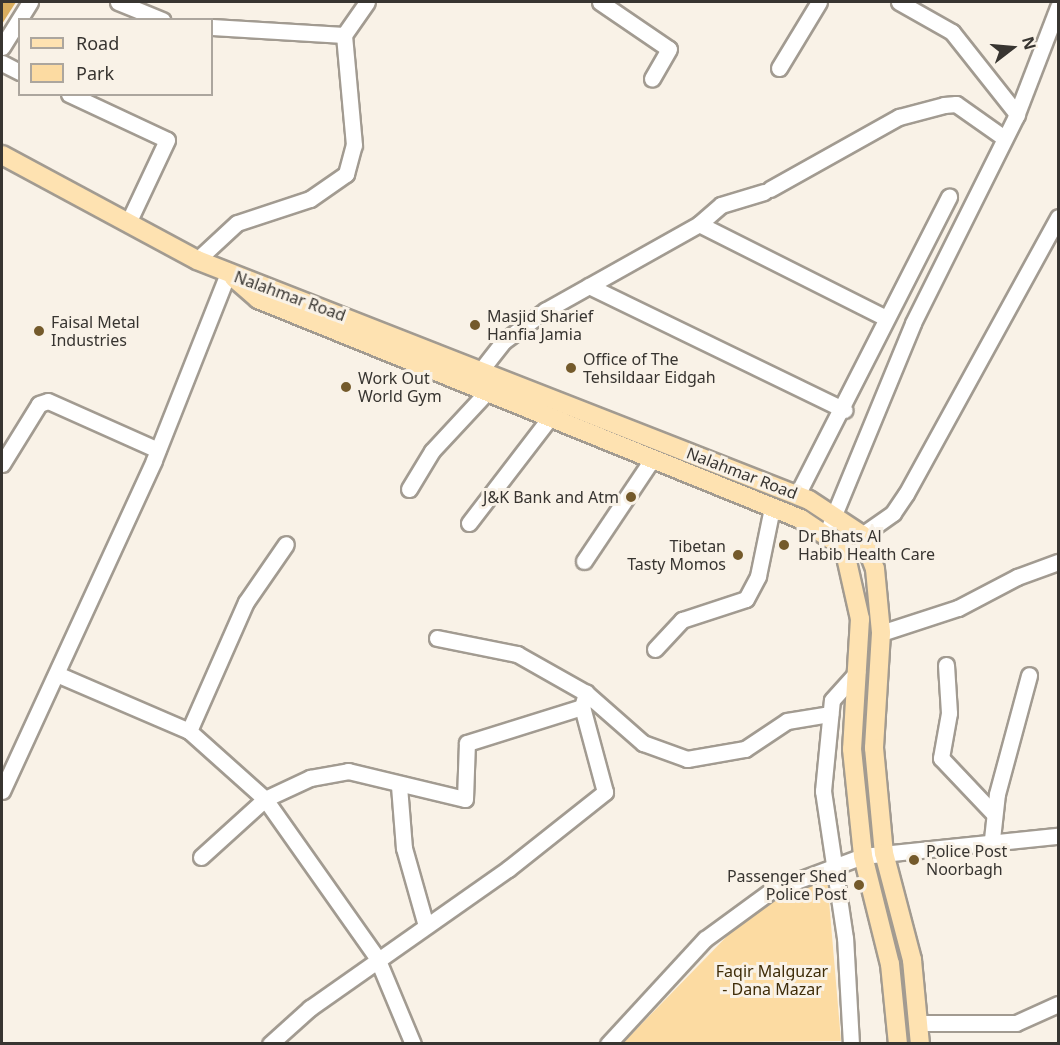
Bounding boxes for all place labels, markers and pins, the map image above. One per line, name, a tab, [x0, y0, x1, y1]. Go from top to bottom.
place label: Masjid Sharief Hanfia Jamia	[487, 306, 593, 344]
place label: Faisal Metal Industries	[51, 312, 140, 350]
marker: Masjid Sharief Hanfia Jamia	[468, 318, 482, 332]
marker: Faisal Metal Industries	[32, 324, 46, 338]
place label: Office of The Tehsildaar Eidgah	[583, 349, 716, 387]
marker: Office of The Tehsildaar Eidgah	[564, 361, 578, 375]
place label: Work Out World Gym	[358, 368, 442, 406]
marker: Work Out World Gym	[339, 380, 353, 394]
place label: J&K Bank and Atm	[483, 487, 619, 507]
marker: J&K Bank and Atm	[624, 490, 638, 504]
place label: Dr Bhats Al Habib Health Care	[798, 526, 935, 564]
place label: Tibetan Tasty Momos	[627, 536, 726, 574]
marker: Dr Bhats Al Habib Health Care	[775, 536, 793, 554]
marker: Tibetan Tasty Momos	[731, 548, 745, 562]
place label: Police Post Noorbagh	[926, 841, 1007, 879]
marker: Police Post Noorbagh	[907, 853, 921, 867]
place label: Passenger Shed Police Post	[727, 866, 847, 904]
marker: Passenger Shed Police Post	[852, 878, 866, 892]

